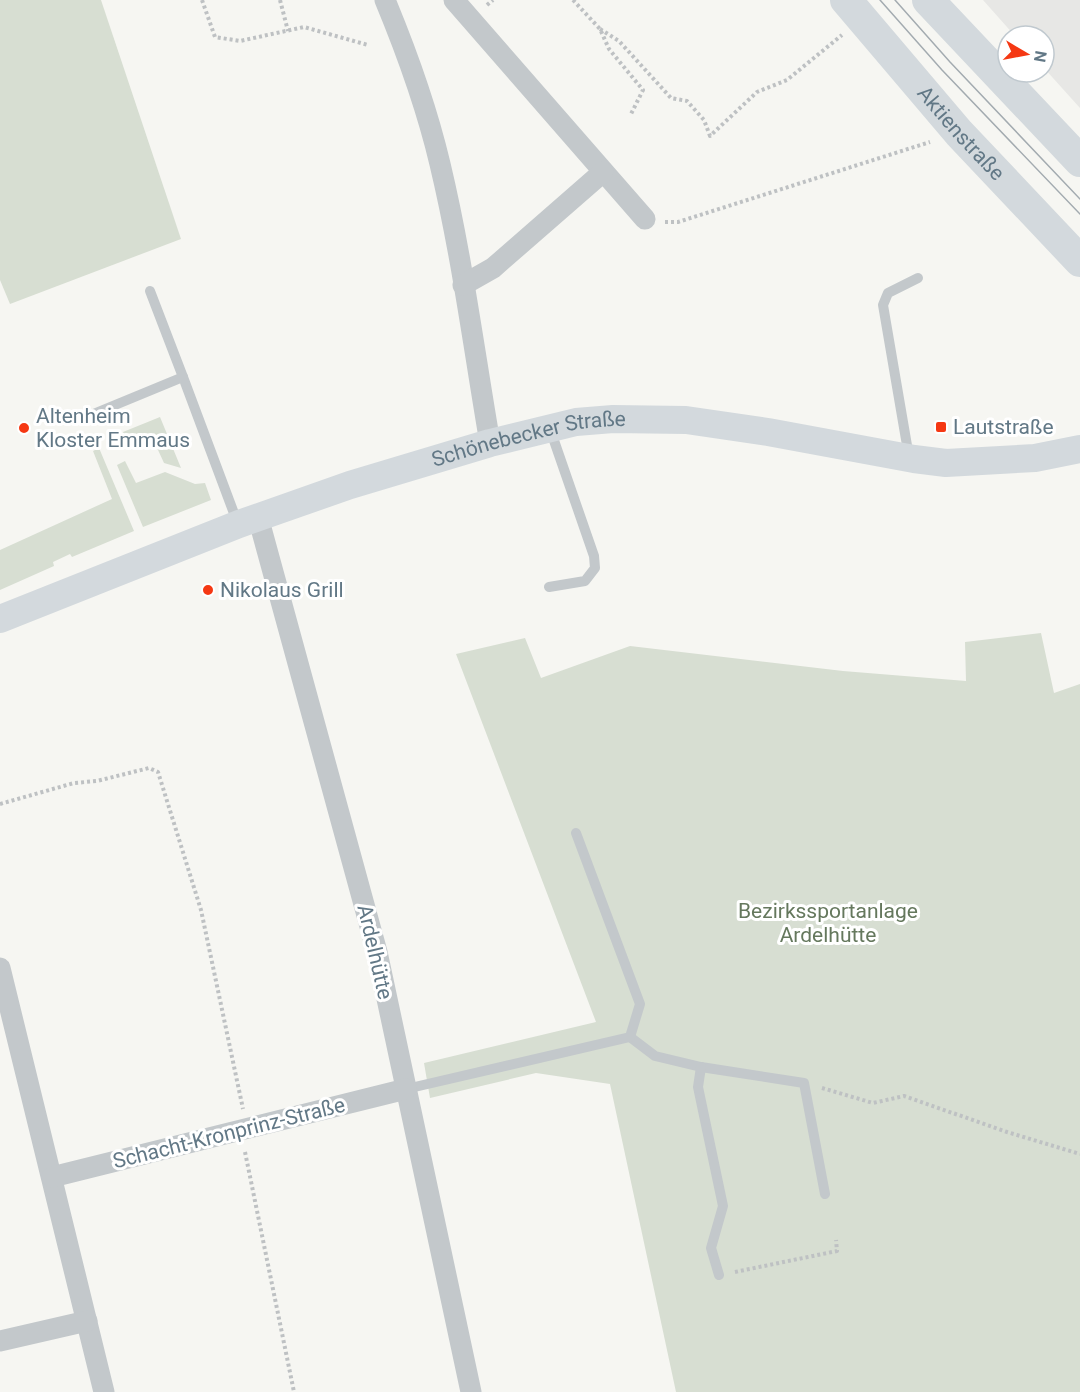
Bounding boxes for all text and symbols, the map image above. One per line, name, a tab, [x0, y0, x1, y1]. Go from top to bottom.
north arrow	[996, 24, 1056, 84]
text: N	[1030, 49, 1051, 64]
street label: Aktienstraße	[912, 81, 1009, 185]
place label: Altenheim Kloster Emmaus	[36, 404, 190, 452]
street label: Schönebecker Straße	[429, 407, 626, 472]
place label: Lautstraße	[953, 415, 1054, 439]
marker: Lautstraße	[934, 420, 948, 434]
marker: Altenheim Kloster Emmaus	[17, 421, 31, 435]
place label: Nikolaus Grill	[220, 578, 344, 602]
marker: Nikolaus Grill	[201, 583, 215, 597]
park label: Bezirkssportanlage Ardelhütte	[738, 899, 918, 947]
street label: Ardelhütte	[352, 902, 398, 1002]
street label: Schacht-Kronprinz-Straße	[110, 1093, 348, 1173]

